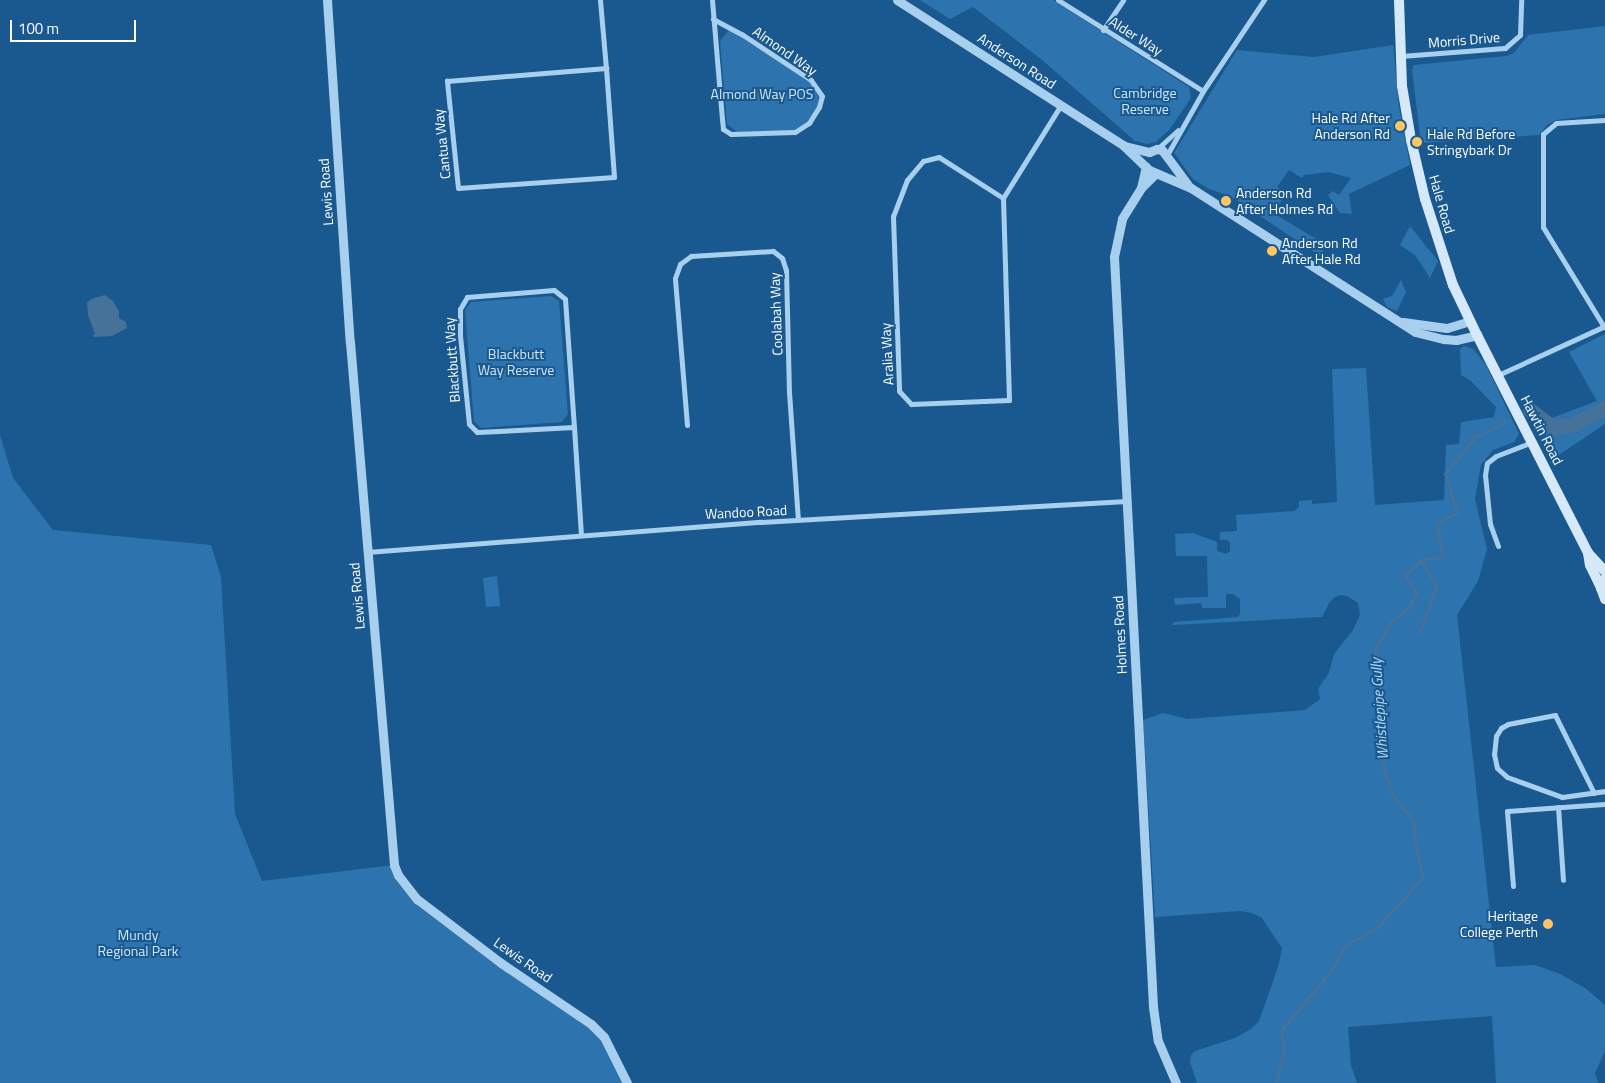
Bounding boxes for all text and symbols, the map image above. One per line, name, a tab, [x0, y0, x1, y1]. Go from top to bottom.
scale bar	[12, 10, 139, 42]
street label: Alder Way	[1106, 13, 1166, 59]
text: 100 m	[18, 17, 59, 40]
street label: Almond Way	[750, 23, 820, 79]
street label: Morris Drive	[1427, 28, 1501, 52]
street label: Anderson Road	[975, 29, 1059, 93]
park label: Cambridge Reserve	[1113, 85, 1177, 118]
park label: Almond Way POS	[711, 86, 813, 102]
street label: Cantua Way	[430, 108, 454, 180]
place label: Hale Rd After Anderson Rd	[1311, 110, 1390, 142]
marker: Hale Rd After Anderson Rd	[1394, 120, 1406, 132]
place label: Hale Rd Before Stringybark Dr	[1427, 126, 1515, 158]
marker: Hale Rd Before Stringybark Dr	[1411, 136, 1423, 148]
street label: Lewis Road	[315, 158, 337, 226]
street label: Hale Road	[1426, 173, 1458, 235]
place label: Anderson Rd After Holmes Rd	[1236, 185, 1333, 218]
marker: Anderson Rd After Holmes Rd	[1220, 195, 1232, 207]
place label: Anderson Rd After Hale Rd	[1282, 235, 1361, 268]
marker: Anderson Rd After Hale Rd	[1266, 245, 1278, 257]
street label: Coolabah Way	[766, 272, 786, 356]
street label: Blackbutt Way	[441, 317, 463, 403]
street label: Aralia Way	[877, 322, 897, 386]
park label: Blackbutt Way Reserve	[478, 346, 554, 378]
street label: Hawtin Road	[1517, 392, 1567, 468]
street label: Wandoo Road	[704, 501, 788, 523]
street label: Lewis Road	[346, 562, 368, 630]
street label: Holmes Road	[1110, 595, 1130, 675]
water label: Whistlepipe Gully	[1366, 658, 1392, 760]
place label: Heritage College Perth	[1460, 908, 1538, 940]
marker: Heritage College Perth	[1542, 918, 1554, 930]
park label: Mundy Regional Park	[98, 927, 178, 960]
street label: Lewis Road	[491, 934, 555, 986]

